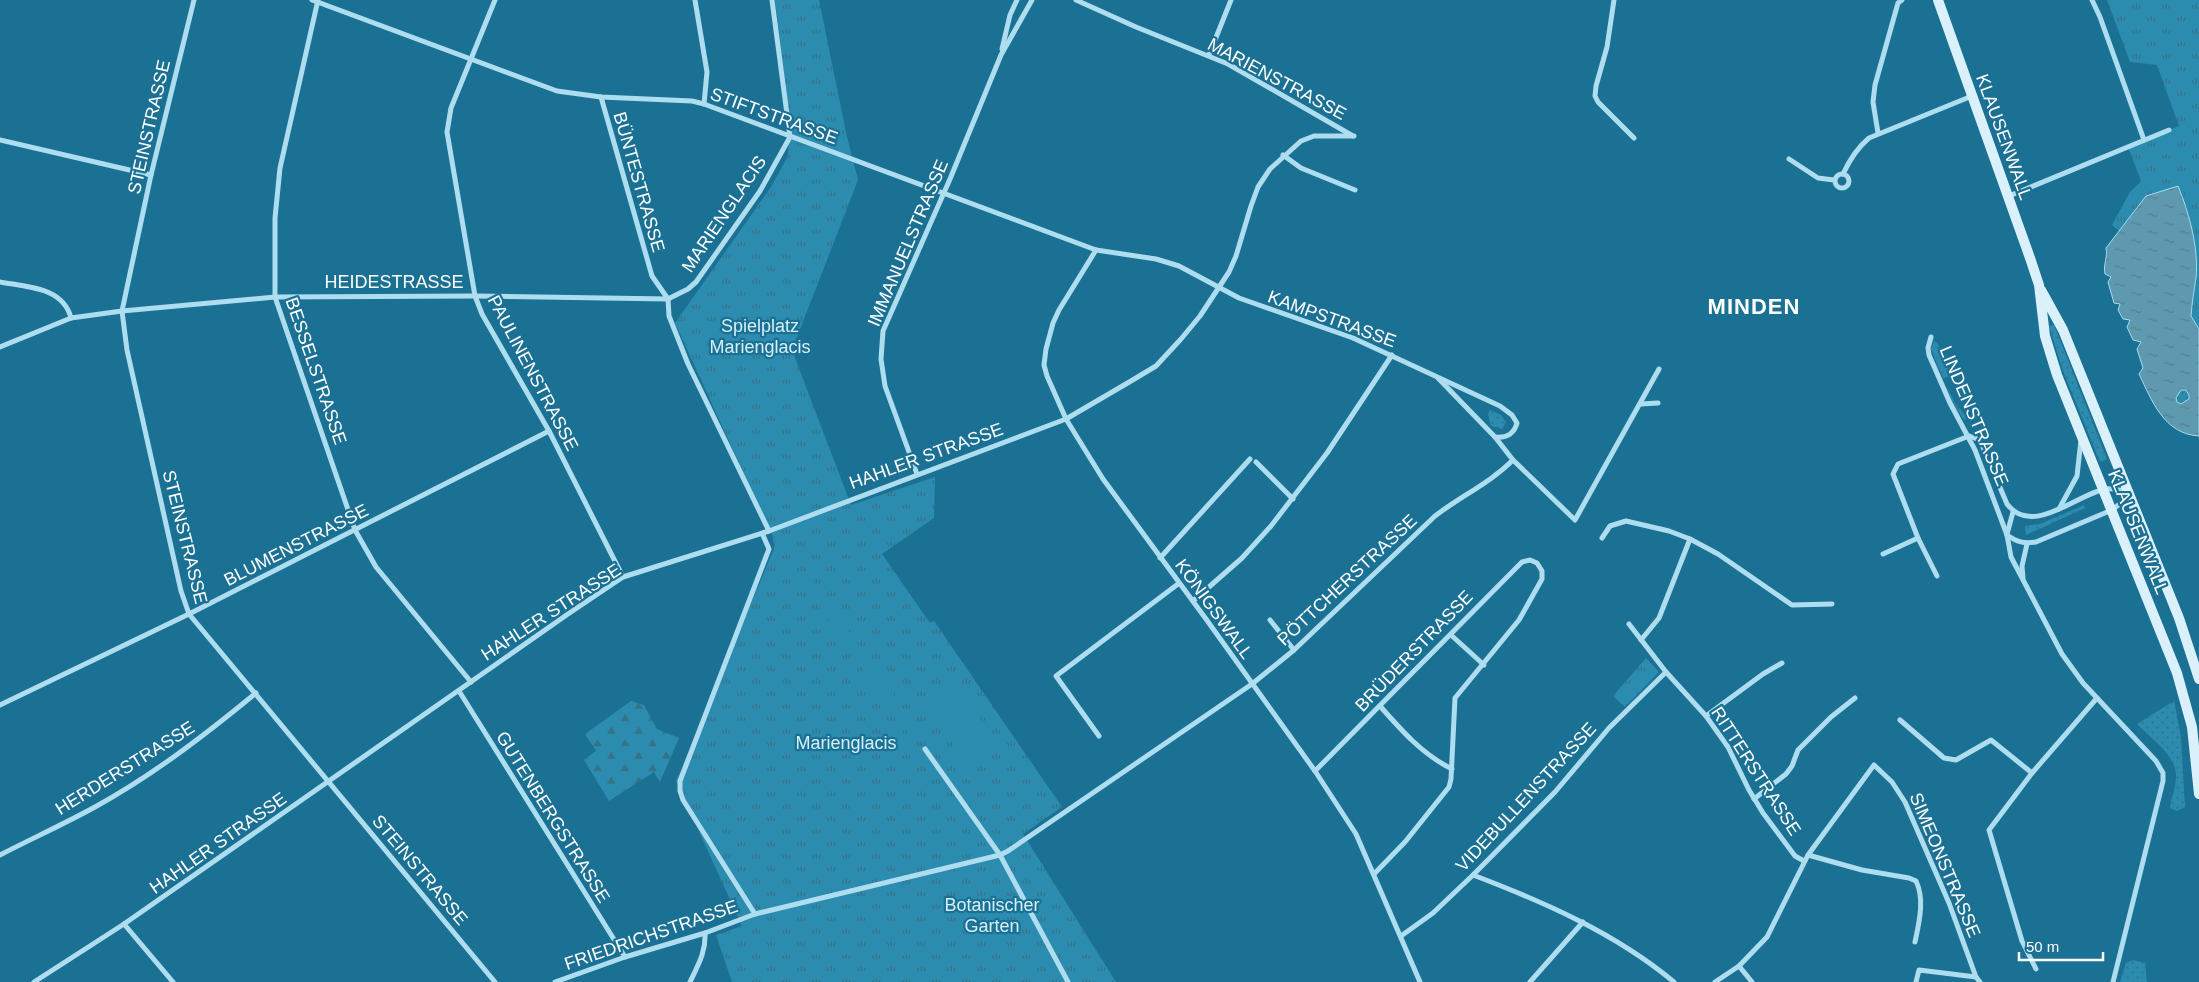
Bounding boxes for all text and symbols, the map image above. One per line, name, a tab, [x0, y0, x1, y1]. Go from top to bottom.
street label: MARIENSTRASSE	[1204, 34, 1350, 124]
street label: STEINSTRASSE	[124, 58, 174, 196]
street label: KLAUSENWALL	[1972, 71, 2036, 203]
street label: STIFTSTRASSE	[708, 84, 840, 148]
street label: BÜNTESTRASSE	[609, 110, 669, 254]
street label: MARIENGLACIS	[678, 152, 770, 276]
street label: IMMANUELSTRASSE	[864, 157, 952, 329]
street label: HEIDESTRASSE	[324, 272, 464, 292]
street label: KAMPSTRASSE	[1265, 287, 1399, 351]
street label: PAULINENSTRASSE	[484, 292, 582, 454]
district label: MINDEN	[1708, 294, 1800, 319]
street label: BESSELSTRASSE	[281, 295, 351, 447]
park label: Spielplatz Marienglacis	[709, 316, 811, 357]
street label: LINDENSTRASSE	[1935, 343, 2013, 489]
street label: HAHLER STRASSE	[846, 419, 1006, 493]
street label: KLAUSENWALL	[2104, 467, 2172, 597]
street label: STEINSTRASSE	[159, 468, 211, 606]
street label: BLUMENSTRASSE	[221, 500, 371, 590]
street label: PÖTTCHERSTRASSE	[1273, 510, 1421, 650]
street label: KÖNIGSWALL	[1171, 555, 1257, 663]
street label: HAHLER STRASSE	[478, 559, 624, 665]
street label: BRÜDERSTRASSE	[1351, 586, 1477, 716]
street label: RITTERSTRASSE	[1707, 703, 1805, 839]
street label: HERDERSTRASSE	[52, 717, 198, 819]
street label: VIDEBULLENSTRASSE	[1452, 718, 1600, 876]
street label: GUTENBERGSTRASSE	[492, 728, 614, 906]
park label: Marienglacis	[795, 733, 897, 753]
street label: HAHLER STRASSE	[146, 788, 290, 898]
street label: SIMEONSTRASSE	[1906, 790, 1984, 940]
street label: STEINSTRASSE	[368, 811, 472, 929]
park label: Botanischer Garten	[944, 895, 1040, 936]
street label: FRIEDRICHSTRASSE	[562, 896, 740, 974]
scale bar	[2019, 930, 2103, 962]
text: 50 m	[2026, 938, 2059, 955]

